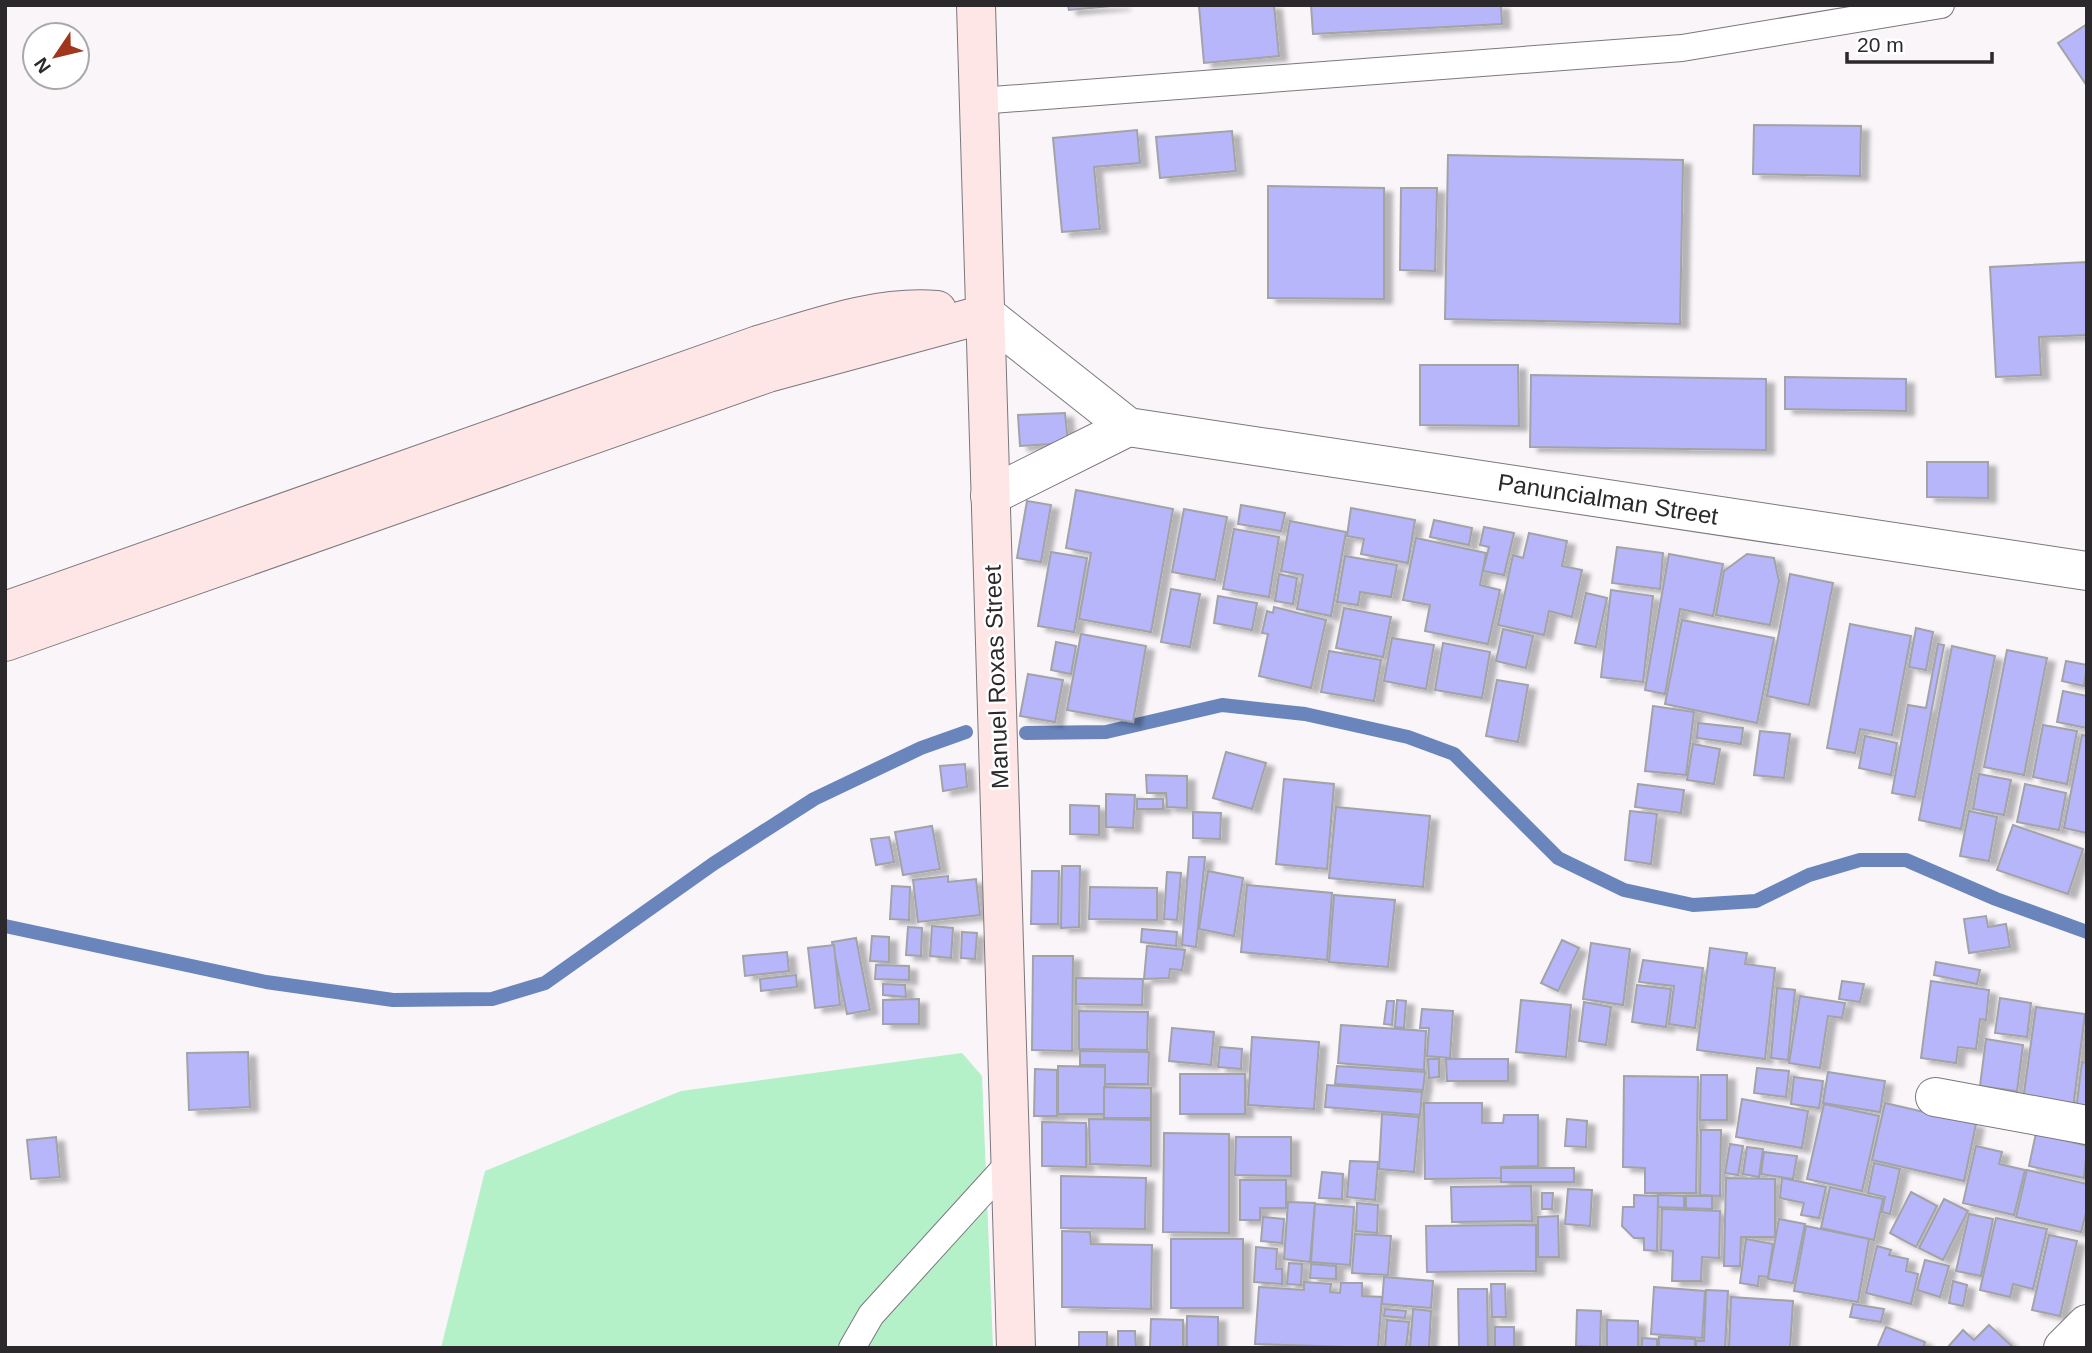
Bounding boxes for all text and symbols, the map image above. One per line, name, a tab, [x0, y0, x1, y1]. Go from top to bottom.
north arrow	[21, 21, 91, 91]
scale bar	[1847, 21, 1992, 65]
text: 20 m	[1857, 33, 1904, 56]
text: N	[30, 54, 55, 77]
street label: Panuncialman Street	[1496, 468, 1720, 530]
street label: Manuel Roxas Street	[979, 564, 1013, 789]

